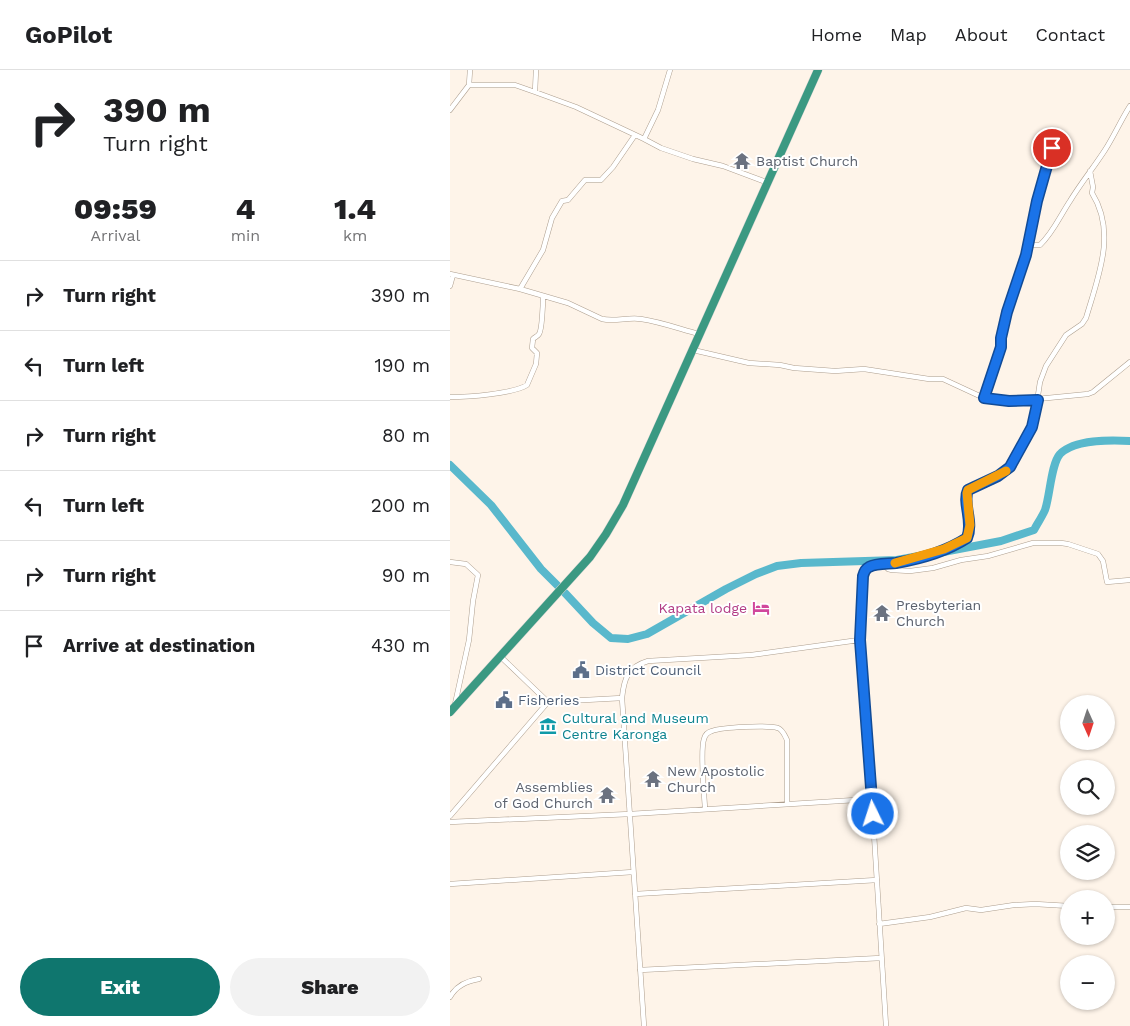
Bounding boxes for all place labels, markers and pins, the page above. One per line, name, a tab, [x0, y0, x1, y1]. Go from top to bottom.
pin	[1031, 127, 1073, 169]
temple icon: Baptist Church	[732, 151, 752, 171]
place label: Baptist Church	[756, 153, 858, 169]
place label: Presbyterian Church	[896, 597, 981, 629]
hotel icon: Kapata lodge	[751, 598, 771, 618]
place label: Kapata lodge	[658, 600, 747, 616]
temple icon: Presbyterian Church	[872, 603, 892, 623]
public building icon: District Council	[571, 660, 591, 680]
place label: District Council	[595, 662, 702, 678]
public building icon: Fisheries	[494, 690, 514, 710]
place label: Fisheries	[518, 692, 579, 708]
place label: Cultural and Museum Centre Karonga	[562, 710, 709, 742]
museum icon: Cultural and Museum Centre Karonga	[538, 716, 558, 736]
place label: New Apostolic Church	[667, 763, 765, 795]
temple icon: New Apostolic Church	[643, 769, 663, 789]
place label: Assemblies of God Church	[494, 779, 593, 811]
temple icon: Assemblies of God Church	[597, 785, 617, 805]

